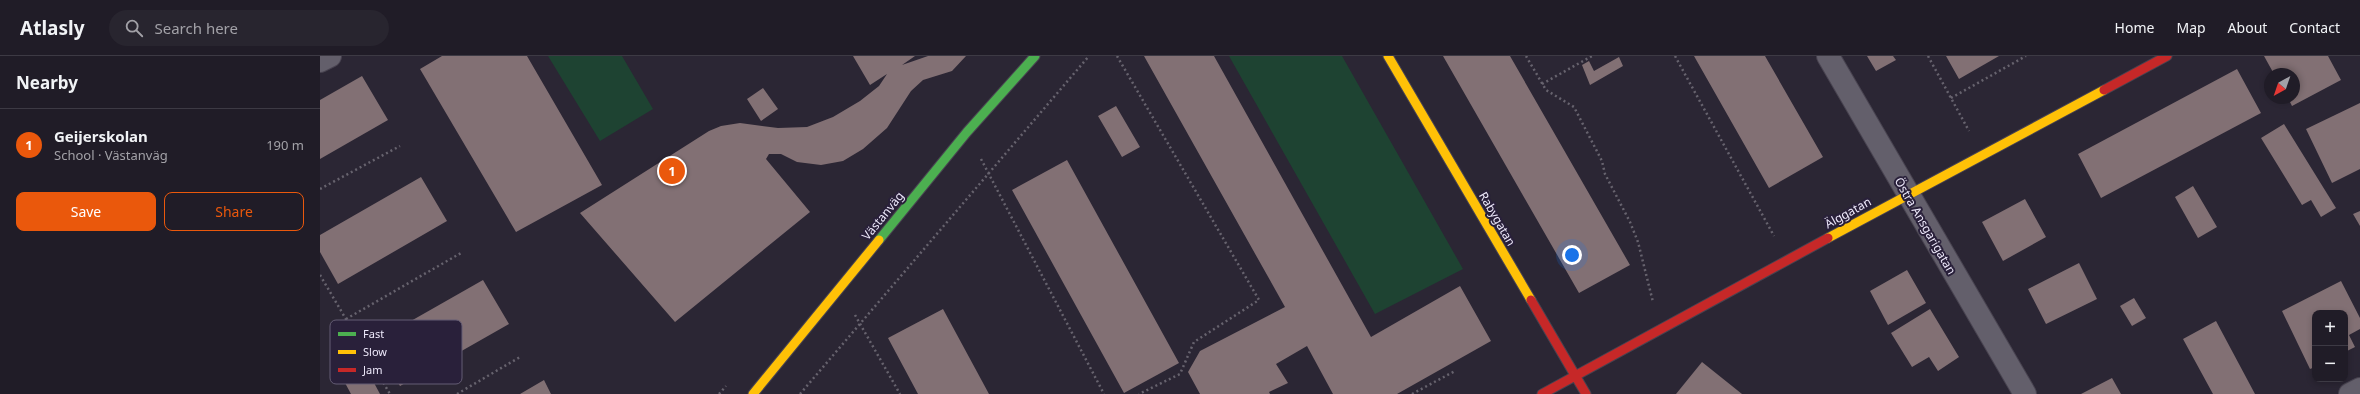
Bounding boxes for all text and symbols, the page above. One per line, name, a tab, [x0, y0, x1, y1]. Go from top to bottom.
search box	[109, 10, 389, 46]
text: Atlasly	[20, 15, 85, 41]
icon: search	[123, 17, 145, 39]
text: Search here	[155, 18, 238, 38]
text: Home	[2115, 18, 2154, 37]
text: Map	[2176, 18, 2206, 37]
text: About	[2228, 18, 2267, 37]
text: Contact	[2289, 18, 2340, 37]
north arrow	[2264, 68, 2300, 104]
text: Nearby	[16, 71, 78, 94]
text: Geijerskolan	[54, 126, 148, 146]
text: 1	[25, 136, 33, 154]
text: 190 m	[266, 136, 304, 154]
text: School · Västanväg	[54, 146, 168, 164]
pin: 1	[659, 156, 685, 186]
street label: Östra Ansgarigatan	[1891, 174, 1960, 277]
street label: Västanväg	[858, 188, 908, 244]
street label: Rabygatan	[1475, 188, 1520, 249]
button: Save	[16, 192, 156, 231]
button: Share	[164, 192, 304, 231]
street label: Älggatan	[1821, 193, 1874, 232]
your location	[1562, 245, 1582, 265]
map controls	[2312, 310, 2348, 382]
button: +	[2312, 310, 2348, 346]
legend	[330, 320, 462, 384]
text: Fast	[363, 326, 384, 341]
text: Slow	[363, 344, 387, 359]
button: −	[2312, 346, 2348, 382]
text: Jam	[362, 362, 382, 377]

